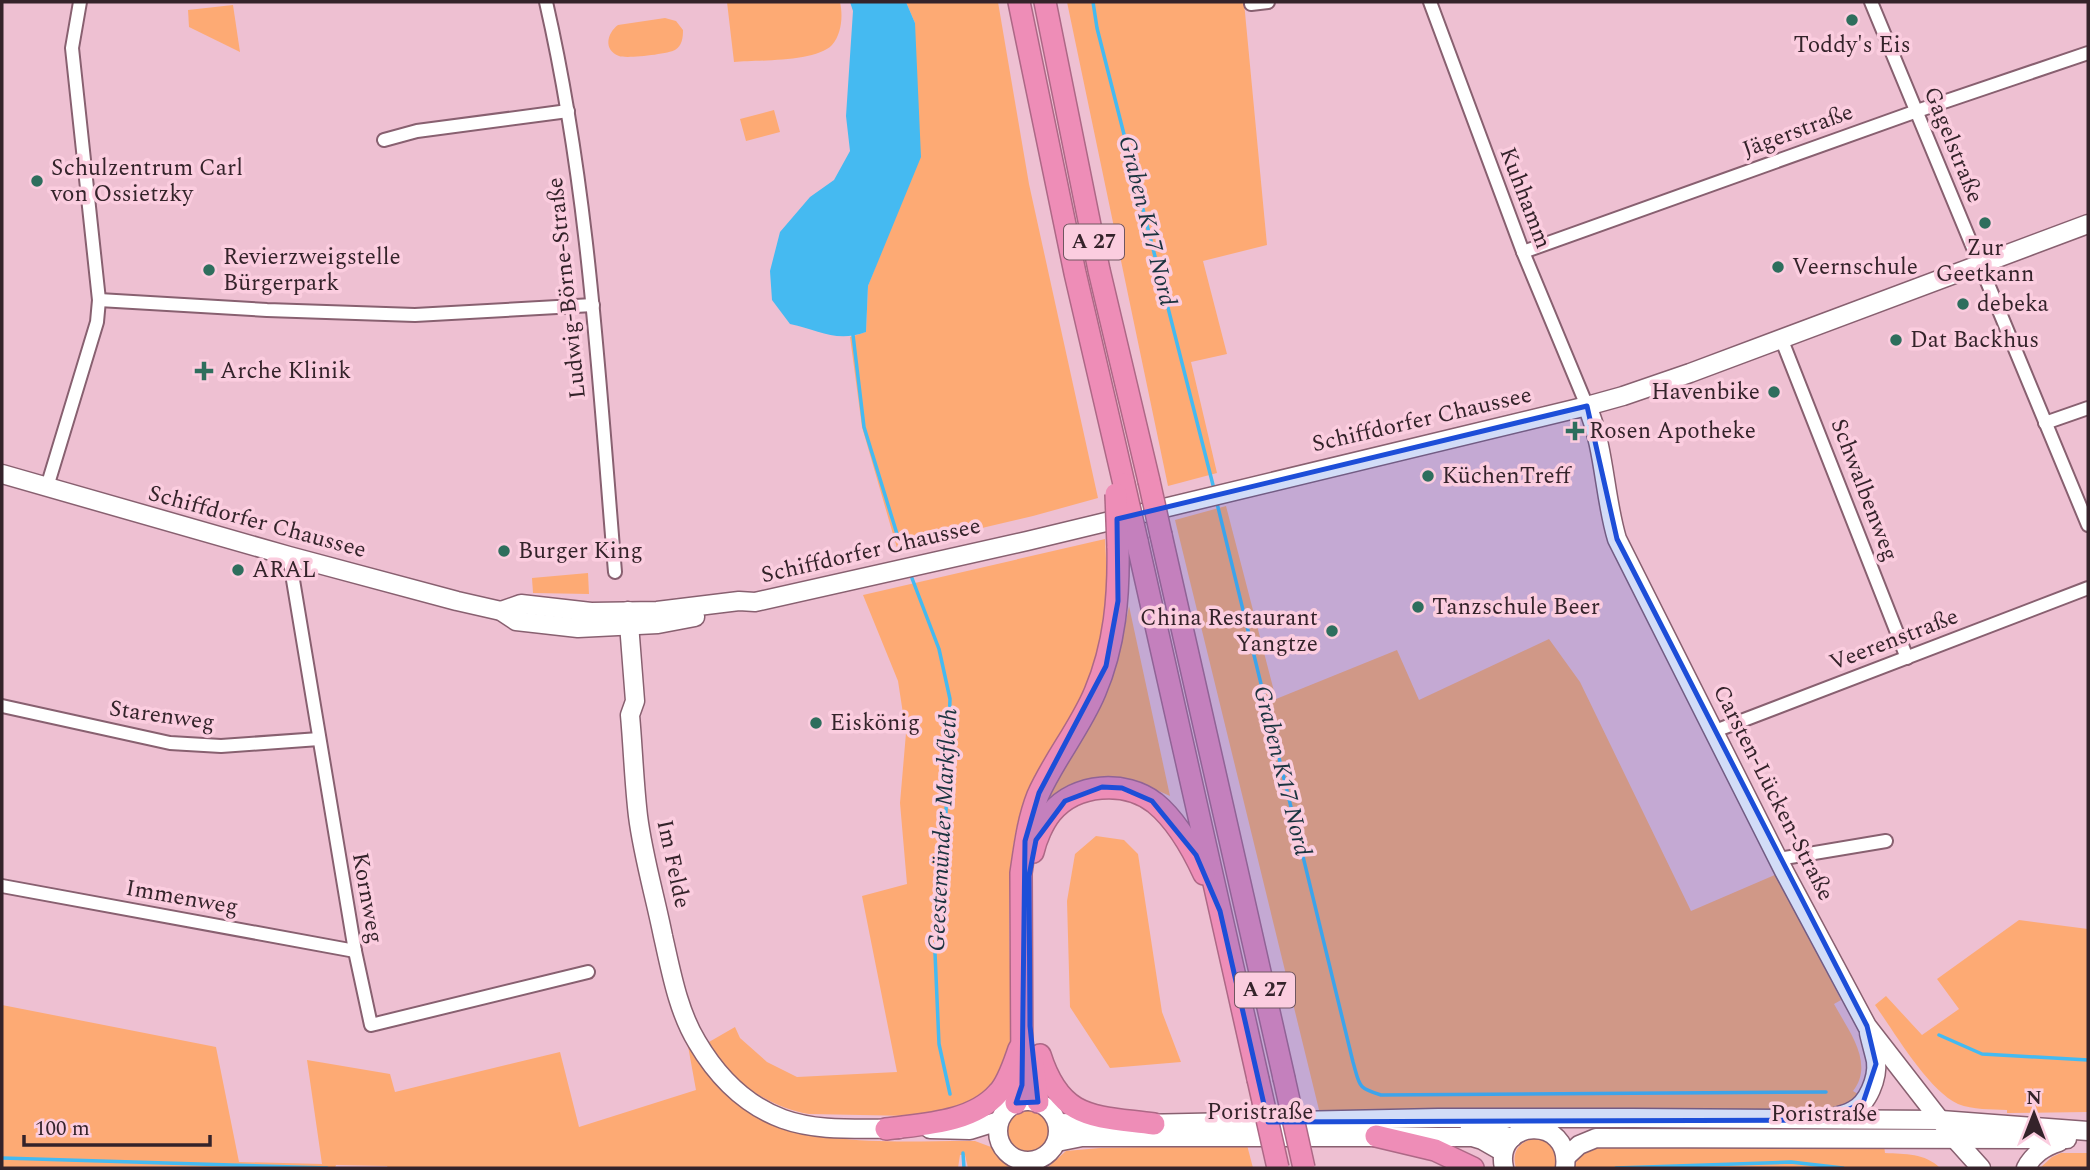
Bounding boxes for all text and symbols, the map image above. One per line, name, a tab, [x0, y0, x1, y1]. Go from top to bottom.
marker: Toddy's Eis	[1844, 12, 1860, 28]
place label: Toddy's Eis	[1793, 28, 1911, 63]
street label: Gagelstraße	[1914, 82, 1992, 208]
street label: Jägerstraße	[1738, 95, 1858, 167]
water label: Graben K17 Nord	[1108, 132, 1186, 310]
street label: Kuhhamm	[1490, 142, 1560, 254]
place label: Schulzentrum Carl von Ossietzky	[50, 151, 243, 212]
marker: Schulzentrum Carl von Ossietzky	[29, 173, 45, 189]
street label: Ludwig-Börne-Straße	[538, 176, 596, 400]
marker: Zur Geetkann	[1977, 215, 1993, 231]
road number: A 27	[1064, 224, 1124, 260]
place label: Zur Geetkann	[1936, 231, 2034, 292]
place label: Revierzweigstelle Bürgerpark	[223, 240, 401, 301]
place label: Veernschule	[1792, 250, 1918, 285]
marker: Veernschule	[1770, 259, 1786, 275]
marker: Revierzweigstelle Bürgerpark	[201, 262, 217, 278]
place label: debeka	[1977, 287, 2049, 322]
marker: debeka	[1955, 296, 1971, 312]
place label: Dat Backhus	[1910, 323, 2039, 358]
marker: Dat Backhus	[1888, 332, 1904, 348]
place label: Arche Klinik	[220, 354, 351, 389]
marker: Arche Klinik	[194, 361, 214, 381]
place label: Havenbike	[1651, 375, 1760, 410]
street label: Schiffdorfer Chaussee	[1309, 378, 1535, 462]
marker: Havenbike	[1766, 384, 1782, 400]
place label: Rosen Apotheke	[1589, 414, 1756, 449]
street label: Schwalbenweg	[1821, 414, 1907, 566]
marker: Rosen Apotheke	[1567, 423, 1583, 439]
place label: KüchenTreff	[1442, 459, 1573, 494]
marker: KüchenTreff	[1420, 468, 1436, 484]
street label: Schiffdorfer Chaussee	[144, 476, 370, 568]
street label: Schiffdorfer Chaussee	[758, 509, 984, 593]
place label: Burger King	[518, 534, 643, 569]
marker: Burger King	[496, 543, 512, 559]
place label: ARAL	[252, 553, 316, 588]
marker: ARAL	[230, 562, 246, 578]
place label: Tanzschule Beer	[1432, 590, 1600, 625]
marker: Tanzschule Beer	[1410, 599, 1426, 615]
street label: Veerenstraße	[1824, 599, 1964, 681]
place label: China Restaurant Yangtze	[1140, 601, 1318, 662]
marker: China Restaurant Yangtze	[1324, 623, 1340, 639]
street label: Carsten-Lücken-Straße	[1703, 679, 1843, 907]
water label: Graben K17 Nord	[1243, 682, 1321, 860]
street label: Starenweg	[107, 691, 217, 741]
place label: Eiskönig	[830, 706, 920, 741]
water label: Geestemünder Markfleth	[919, 708, 967, 952]
marker: Eiskönig	[808, 715, 824, 731]
street label: Im Felde	[647, 816, 699, 912]
street label: Kornweg	[342, 850, 392, 946]
street label: Immenweg	[123, 871, 241, 925]
road number: A 27	[1235, 972, 1295, 1007]
north arrow	[1999, 1079, 2069, 1149]
text: N	[2026, 1084, 2042, 1113]
street label: Poristraße	[1207, 1095, 1313, 1130]
street label: Poristraße	[1771, 1097, 1877, 1132]
scale bar	[24, 1104, 210, 1148]
text: 100 m	[35, 1113, 90, 1145]

